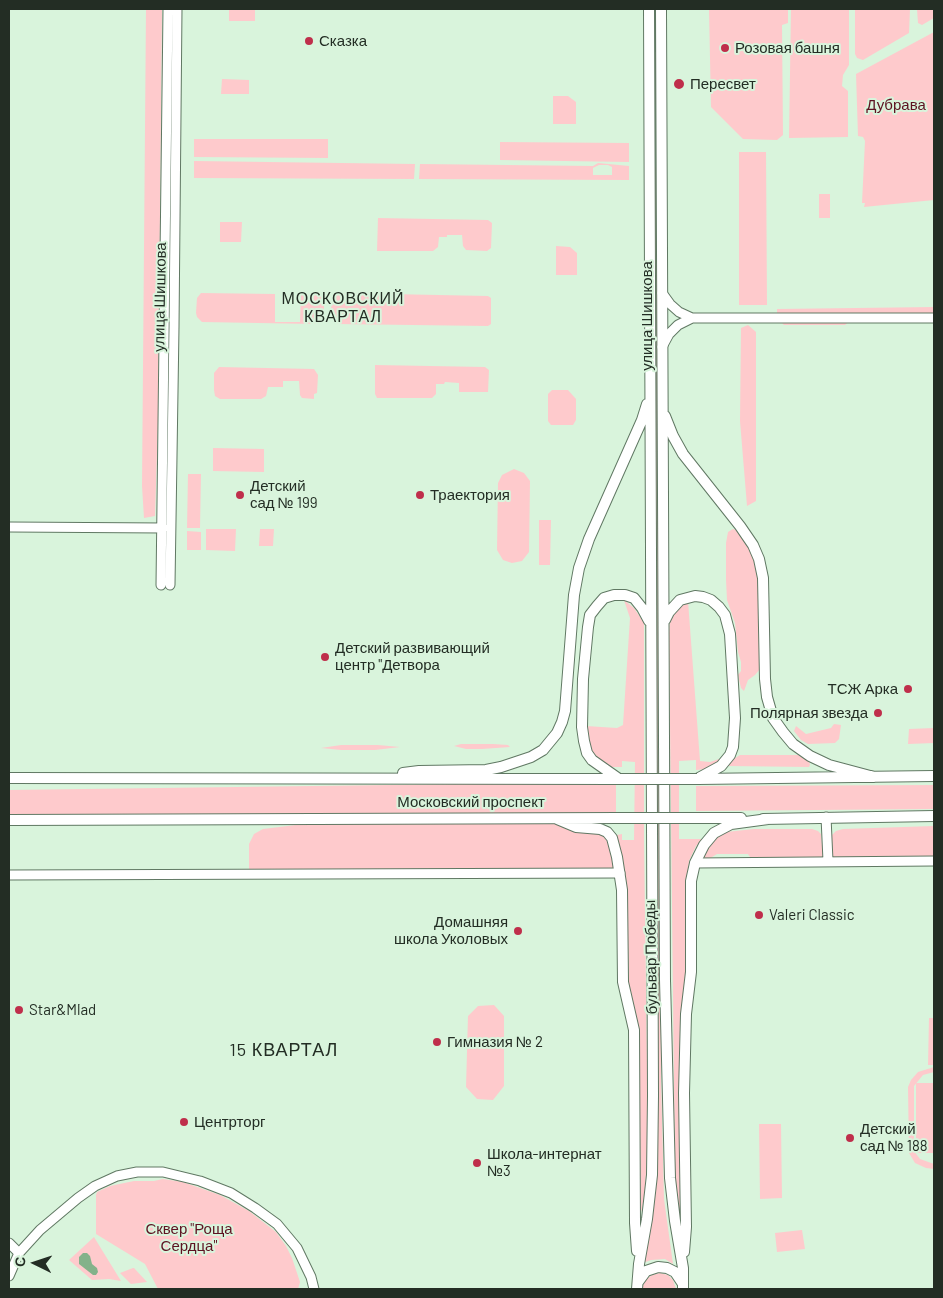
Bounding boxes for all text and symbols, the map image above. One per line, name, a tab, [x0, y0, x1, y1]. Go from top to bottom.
place label: Сказка	[319, 32, 367, 50]
marker: Сказка	[303, 35, 315, 47]
place label: Розовая башня	[735, 39, 840, 57]
marker: Розовая башня	[719, 42, 731, 54]
place label: Пересвет	[690, 75, 756, 93]
marker: Пересвет	[672, 77, 686, 91]
park label: Дубрава	[866, 96, 926, 114]
street label: улица Шишкова	[150, 242, 170, 352]
street label: улица Шишкова	[638, 261, 656, 371]
district label: МОСКОВСКИЙ КВАРТАЛ	[280, 289, 406, 327]
place label: Детский сад № 199	[250, 477, 318, 512]
place label: Траектория	[430, 486, 510, 504]
marker: Детский сад № 199	[234, 489, 246, 501]
marker: Траектория	[414, 489, 426, 501]
place label: Детский развивающий центр "Детвора	[335, 639, 490, 674]
marker: Детский развивающий центр "Детвора	[319, 651, 331, 663]
place label: ТСЖ Арка	[828, 680, 898, 698]
marker: ТСЖ Арка	[902, 683, 914, 695]
place label: Полярная звезда	[750, 704, 868, 722]
marker: Полярная звезда	[872, 707, 884, 719]
street label: Московский проспект	[397, 793, 545, 811]
street label: бульвар Победы	[641, 900, 661, 1014]
place label: Valeri Classic	[769, 906, 855, 924]
marker: Valeri Classic	[753, 909, 765, 921]
place label: Домашняя школа Уколовых	[394, 913, 508, 948]
marker: Домашняя школа Уколовых	[512, 925, 524, 937]
place label: Star&Mlad	[29, 1001, 96, 1019]
marker: Star&Mlad	[13, 1004, 25, 1016]
place label: Гимназия № 2	[447, 1033, 543, 1051]
marker: Гимназия № 2	[431, 1036, 443, 1048]
district label: 15 КВАРТАЛ	[228, 1039, 340, 1061]
place label: Центрторг	[194, 1113, 265, 1131]
marker: Центрторг	[178, 1116, 190, 1128]
place label: Детский сад № 188	[860, 1120, 928, 1155]
marker: Детский сад № 188	[844, 1132, 856, 1144]
place label: Школа-интернат №3	[487, 1145, 602, 1180]
marker: Школа-интернат №3	[471, 1157, 483, 1169]
park label: Сквер "Роща Сердца"	[145, 1220, 233, 1255]
north arrow	[10, 1238, 60, 1288]
text: С	[11, 1256, 28, 1268]

